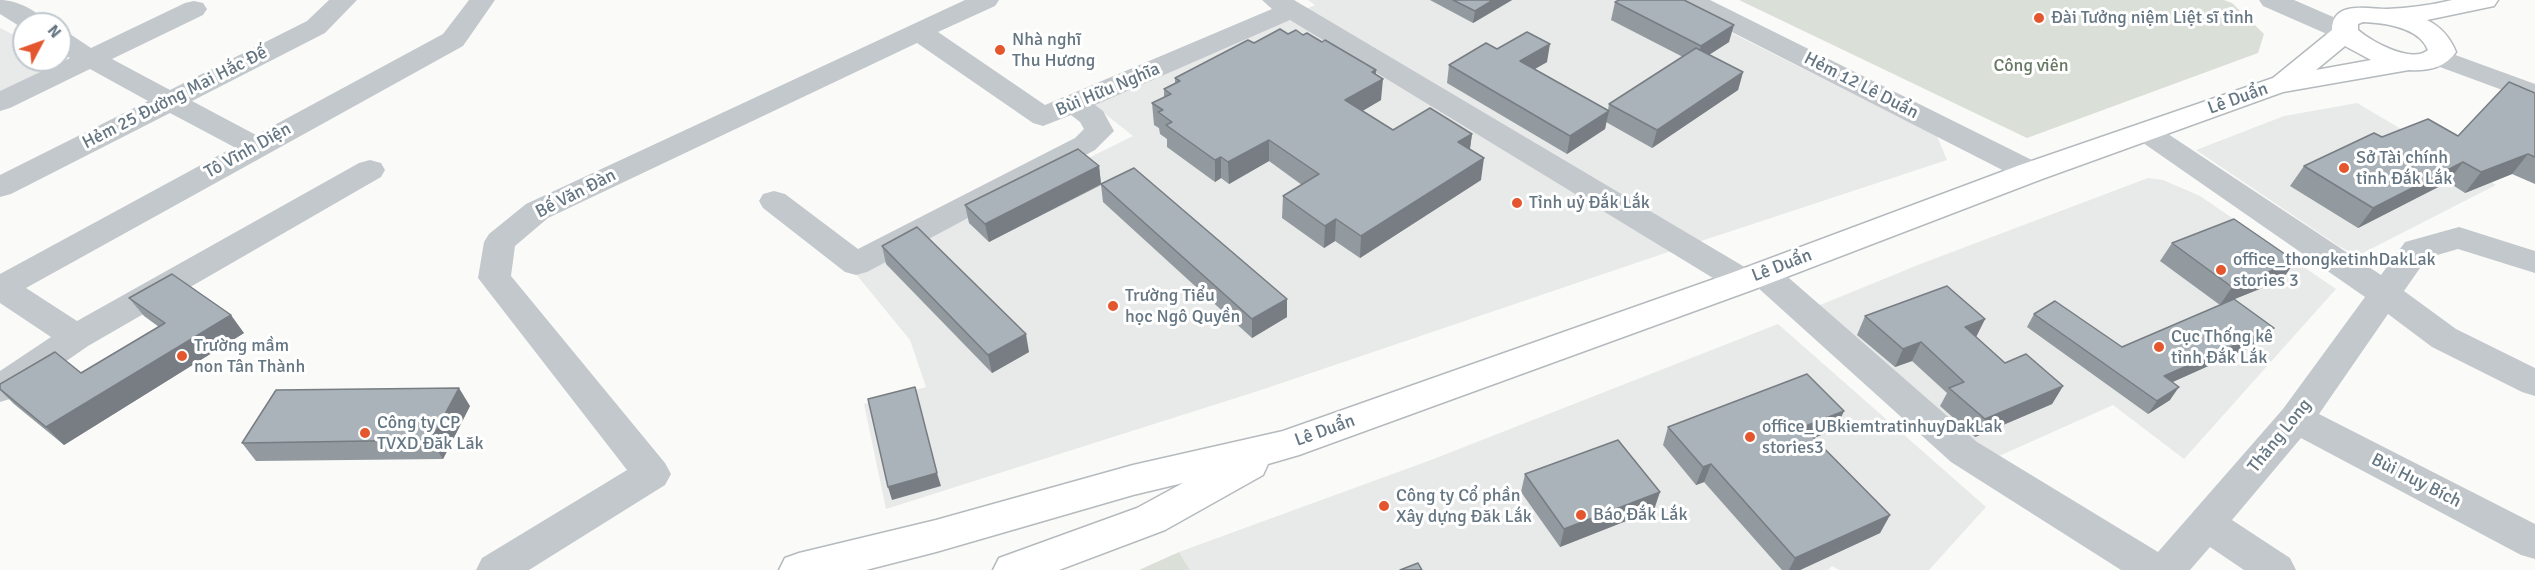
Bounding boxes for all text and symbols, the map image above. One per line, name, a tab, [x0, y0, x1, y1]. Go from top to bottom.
place label: Đài Tưởng niệm Liệt sĩ tỉnh	[2051, 7, 2254, 29]
marker: Đài Tưởng niệm Liệt sĩ tỉnh	[2032, 11, 2046, 25]
north arrow	[12, 12, 72, 72]
text: N	[43, 21, 65, 42]
place label: Nhà nghĩ Thu Hương	[1012, 29, 1095, 72]
street label: Hẻm 25 Đường Mai Hắc Đế	[79, 42, 271, 154]
marker: Nhà nghĩ Thu Hương	[993, 43, 1007, 57]
street label: Hẻm 12 Lê Duẩn	[1800, 48, 1922, 124]
park label: Công viên	[1993, 55, 2069, 77]
street label: Bùi Hữu Nghĩa	[1053, 58, 1163, 122]
street label: Lê Duẩn	[2205, 78, 2271, 120]
street label: Tô Vĩnh Diện	[201, 118, 295, 184]
place label: Sở Tài chính tỉnh Đắk Lắk	[2356, 147, 2452, 190]
marker: Sở Tài chính tỉnh Đắk Lắk	[2337, 161, 2351, 175]
street label: Bế Văn Đàn	[532, 165, 620, 223]
place label: Tỉnh uỷ Đắk Lắk	[1529, 192, 1650, 214]
marker: Tỉnh uỷ Đắk Lắk	[1510, 196, 1524, 210]
street label: Lê Duẩn	[1749, 245, 1815, 287]
place label: office_thongketinhDakLak stories 3	[2233, 249, 2436, 292]
marker: office_thongketinhDakLak stories 3	[2214, 263, 2228, 277]
place label: Trường Tiểu học Ngô Quyền	[1125, 285, 1240, 328]
marker: Trường Tiểu học Ngô Quyền	[1106, 299, 1120, 313]
place label: Cục Thống kê tỉnh Đắk Lắk	[2171, 326, 2273, 368]
place label: Trường mầm non Tân Thành	[194, 335, 305, 378]
marker: Cục Thống kê tỉnh Đắk Lắk	[2152, 340, 2166, 354]
marker: Trường mầm non Tân Thành	[175, 349, 189, 363]
street label: Thăng Long	[2244, 395, 2316, 477]
street label: Lê Duẩn	[1292, 410, 1358, 452]
place label: Công ty CP TVXD Đăk Lăk	[377, 412, 484, 454]
place label: office_UBkiemtratinhuyDakLak stories3	[1762, 416, 2002, 458]
marker: Công ty CP TVXD Đăk Lăk	[358, 426, 372, 440]
marker: office_UBkiemtratinhuyDakLak stories3	[1743, 430, 1757, 444]
street label: Bùi Huy Bích	[2367, 449, 2465, 513]
place label: Công ty Cổ phần Xây dựng Đăk Lắk	[1396, 485, 1532, 528]
marker: Công ty Cổ phần Xây dựng Đăk Lắk	[1377, 499, 1391, 513]
place label: Báo Đắk Lắk	[1593, 504, 1688, 526]
marker: Báo Đắk Lắk	[1574, 508, 1588, 522]

